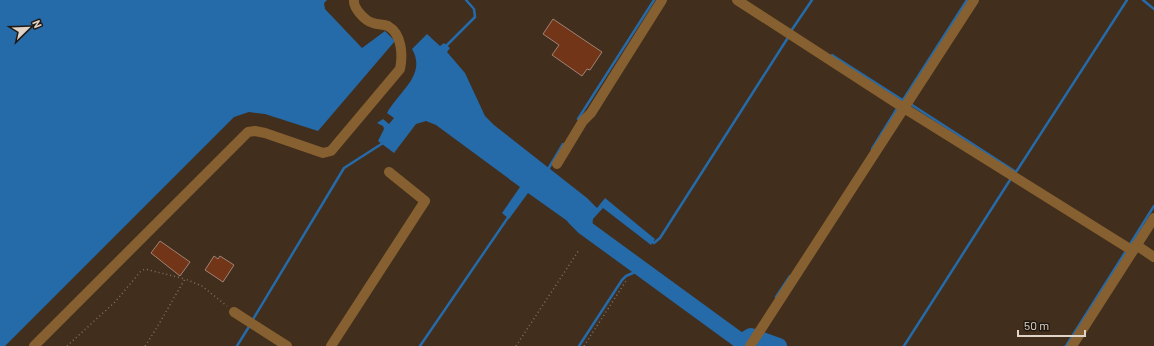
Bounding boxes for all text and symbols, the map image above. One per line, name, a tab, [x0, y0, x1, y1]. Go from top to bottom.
north arrow	[8, 8, 48, 48]
text: N	[30, 18, 45, 30]
scale bar	[1018, 312, 1085, 338]
text: 50 m	[1024, 318, 1049, 332]

